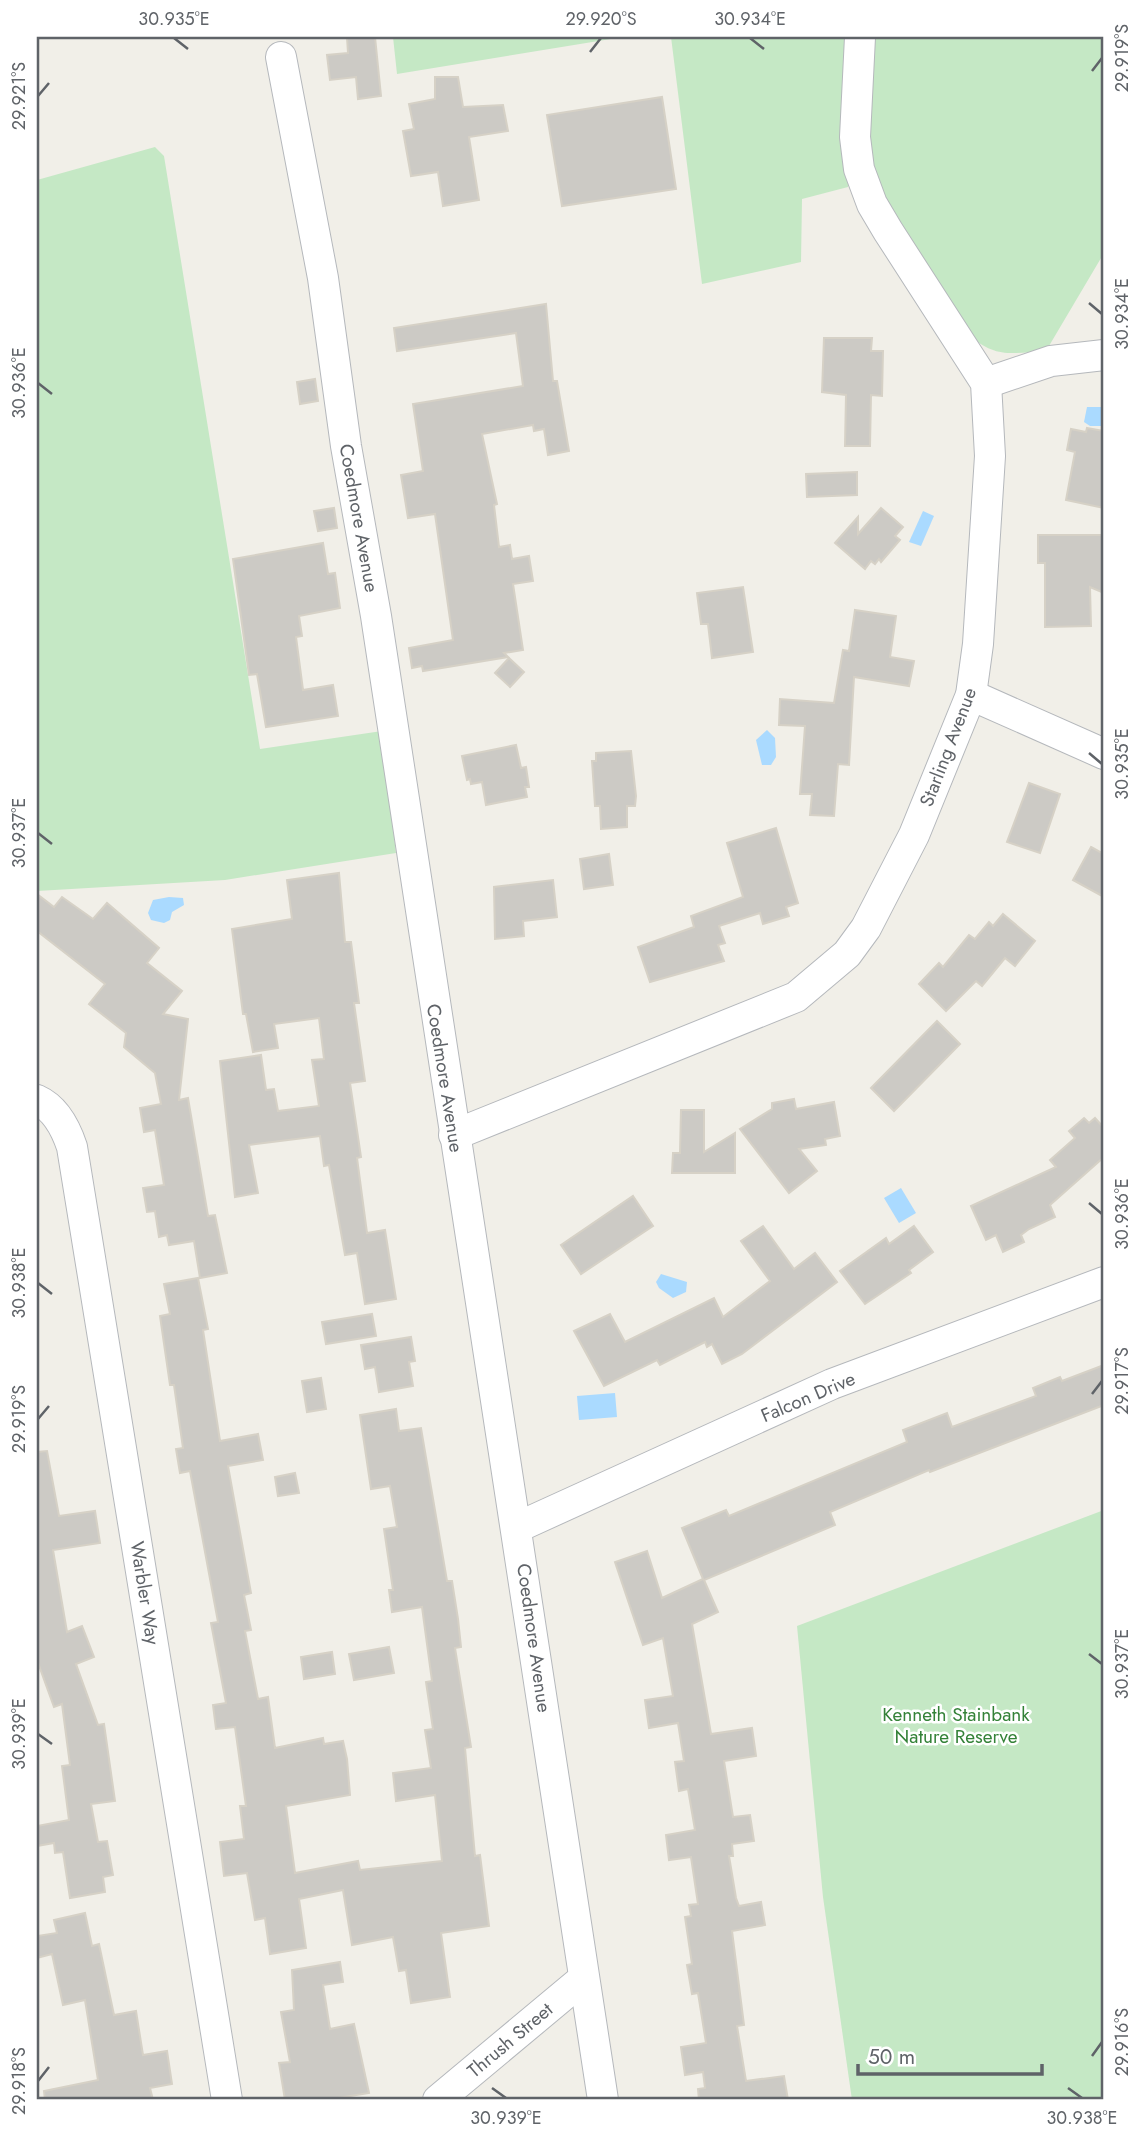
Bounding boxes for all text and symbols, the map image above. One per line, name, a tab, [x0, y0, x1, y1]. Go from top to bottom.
text: 30.935°E	[138, 6, 210, 32]
text: 29.920°S	[565, 6, 637, 32]
text: 30.934°E	[714, 6, 786, 32]
text: 29.919°S	[1109, 24, 1135, 92]
text: 29.921°S	[6, 62, 32, 130]
text: 30.934°E	[1109, 278, 1135, 350]
text: 30.936°E	[6, 347, 32, 419]
street label: Coedmore Avenue	[333, 442, 385, 594]
street label: Starling Avenue	[913, 683, 983, 810]
text: 30.935°E	[1109, 728, 1135, 800]
text: 30.937°E	[6, 798, 32, 868]
street label: Coedmore Avenue	[420, 1002, 470, 1154]
text: 30.936°E	[1109, 1178, 1135, 1250]
text: 30.938°E	[6, 1248, 32, 1318]
text: 29.917°S	[1109, 1347, 1135, 1415]
street label: Falcon Drive	[757, 1365, 859, 1429]
text: 29.919°S	[6, 1385, 32, 1453]
street label: Warbler Way	[124, 1539, 167, 1647]
street label: Coedmore Avenue	[510, 1562, 558, 1714]
text: 30.937°E	[1109, 1629, 1135, 1699]
text: 30.939°E	[6, 1698, 32, 1770]
park label: Kenneth Stainbank Nature Reserve	[882, 1701, 1030, 1750]
street label: Thrush Street	[462, 1996, 559, 2084]
text: 29.916°S	[1109, 2008, 1135, 2076]
scale bar	[858, 2032, 1041, 2076]
text: 50 m	[868, 2042, 915, 2072]
text: 29.918°S	[6, 2047, 32, 2115]
text: 30.939°E	[470, 2105, 542, 2131]
text: 30.938°E	[1047, 2105, 1117, 2131]

